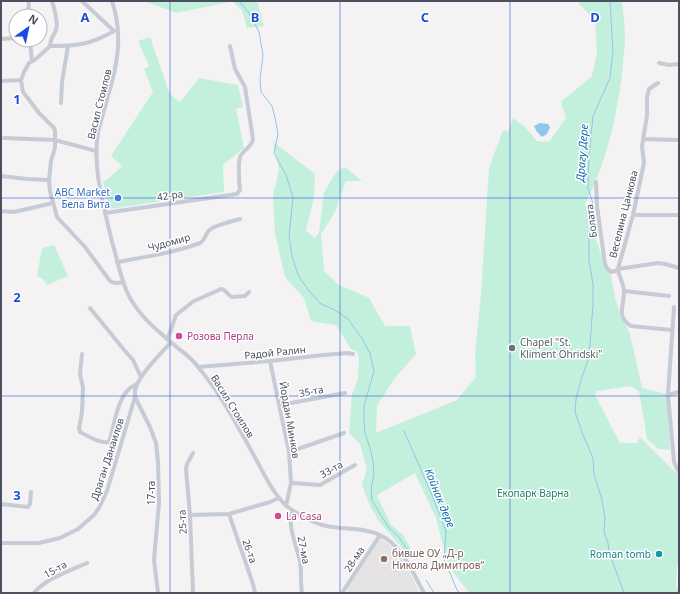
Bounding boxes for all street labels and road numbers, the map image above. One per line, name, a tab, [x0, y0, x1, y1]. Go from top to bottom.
street label: Васил Стоилов	[83, 67, 115, 141]
street label: Веселина Цанкова	[605, 169, 641, 259]
street label: 42-ра	[156, 186, 184, 204]
street label: Болата	[582, 203, 600, 239]
street label: Чудомир	[146, 230, 192, 254]
street label: Радой Ралин	[244, 342, 306, 362]
street label: Васил Стоилов	[208, 372, 258, 441]
street label: Йордан Минков	[276, 380, 304, 460]
street label: 35-та	[298, 382, 324, 400]
street label: Драган Данаилов	[87, 416, 127, 502]
street label: 33-та	[317, 457, 345, 481]
street label: 17-та	[144, 481, 158, 505]
street label: 25-та	[174, 509, 190, 535]
street label: 27-ма	[294, 535, 314, 565]
street label: 26-та	[239, 537, 261, 565]
street label: 28-ма	[341, 543, 367, 575]
street label: 15-та	[41, 557, 69, 581]

